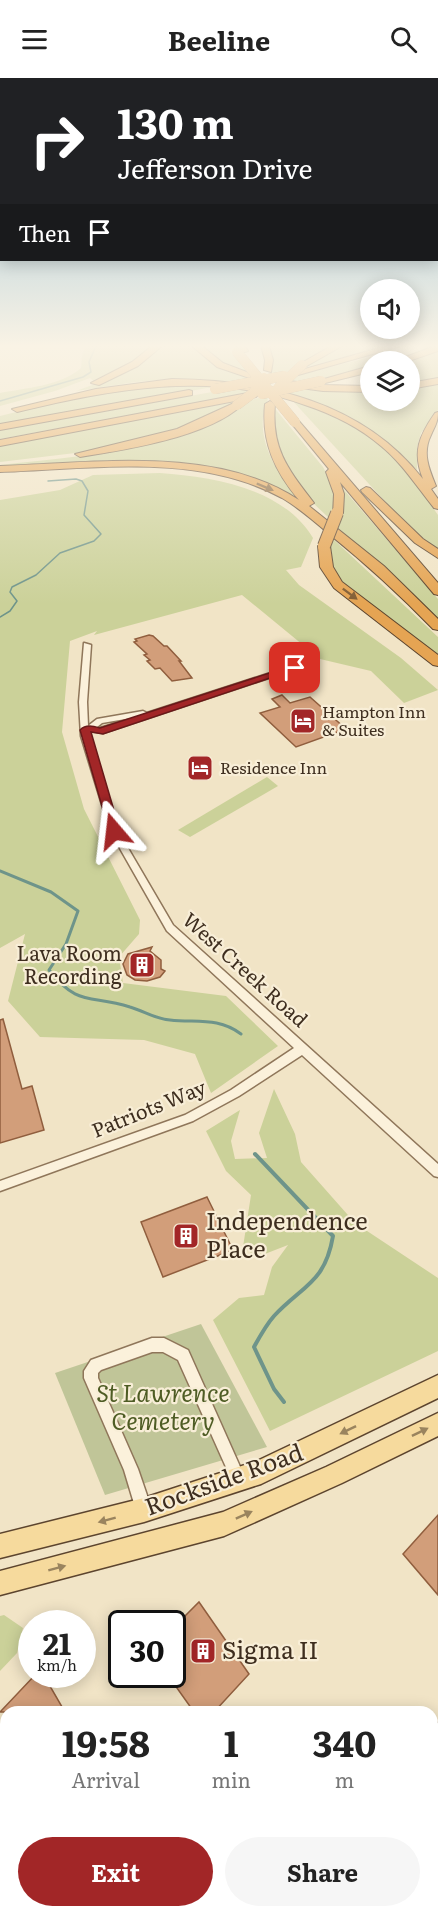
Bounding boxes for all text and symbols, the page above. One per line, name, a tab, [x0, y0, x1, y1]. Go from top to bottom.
text: Beeline	[168, 19, 270, 59]
icon: menu	[18, 23, 51, 56]
icon: search	[387, 23, 420, 56]
text: 130 m	[117, 90, 234, 152]
icon: right	[18, 102, 96, 180]
text: Jefferson Drive	[117, 147, 313, 187]
text: Then	[18, 216, 71, 249]
icon: arrive	[83, 216, 116, 249]
map controls	[360, 279, 420, 411]
button: sound	[360, 279, 420, 339]
button: layers	[360, 351, 420, 411]
one-way arrow	[257, 482, 275, 492]
one-way arrow	[342, 588, 358, 601]
pin	[269, 642, 320, 693]
icon: arrive	[278, 651, 311, 684]
place label: Hampton Inn & Suites	[322, 699, 426, 741]
hotel icon: Hampton Inn & Suites	[288, 706, 318, 736]
hotel icon: Residence Inn	[185, 753, 215, 783]
place label: Residence Inn	[220, 755, 327, 779]
position arrow	[82, 799, 146, 863]
street label: West Creek Road	[177, 904, 316, 1033]
place label: Lava Room Recording	[16, 937, 123, 990]
building icon: Lava Room Recording	[127, 950, 157, 980]
street label: Patriots Way	[87, 1070, 210, 1144]
place label: Independence Place	[206, 1202, 368, 1265]
building icon: Independence Place	[171, 1221, 201, 1251]
park label: St Lawrence Cemetery	[96, 1374, 230, 1437]
one-way arrow	[339, 1426, 356, 1435]
one-way arrow	[412, 1428, 429, 1437]
street label: Rockside Road	[139, 1433, 307, 1522]
one-way arrow	[235, 1510, 253, 1520]
one-way arrow	[98, 1516, 116, 1526]
one-way arrow	[47, 1563, 66, 1573]
speed limit sign: 30	[108, 1610, 186, 1688]
text: 21	[43, 1620, 71, 1664]
place label: Sigma II	[222, 1631, 318, 1666]
building icon: Sigma II	[188, 1636, 218, 1666]
text: km/h	[37, 1653, 77, 1676]
text: 19:58	[62, 1715, 150, 1768]
text: 1	[224, 1715, 239, 1768]
text: 340	[312, 1715, 376, 1768]
text: Arrival	[72, 1764, 140, 1794]
text: min	[212, 1764, 251, 1794]
text: m	[335, 1764, 354, 1794]
button: Exit	[18, 1837, 213, 1906]
button: Share	[225, 1837, 420, 1906]

